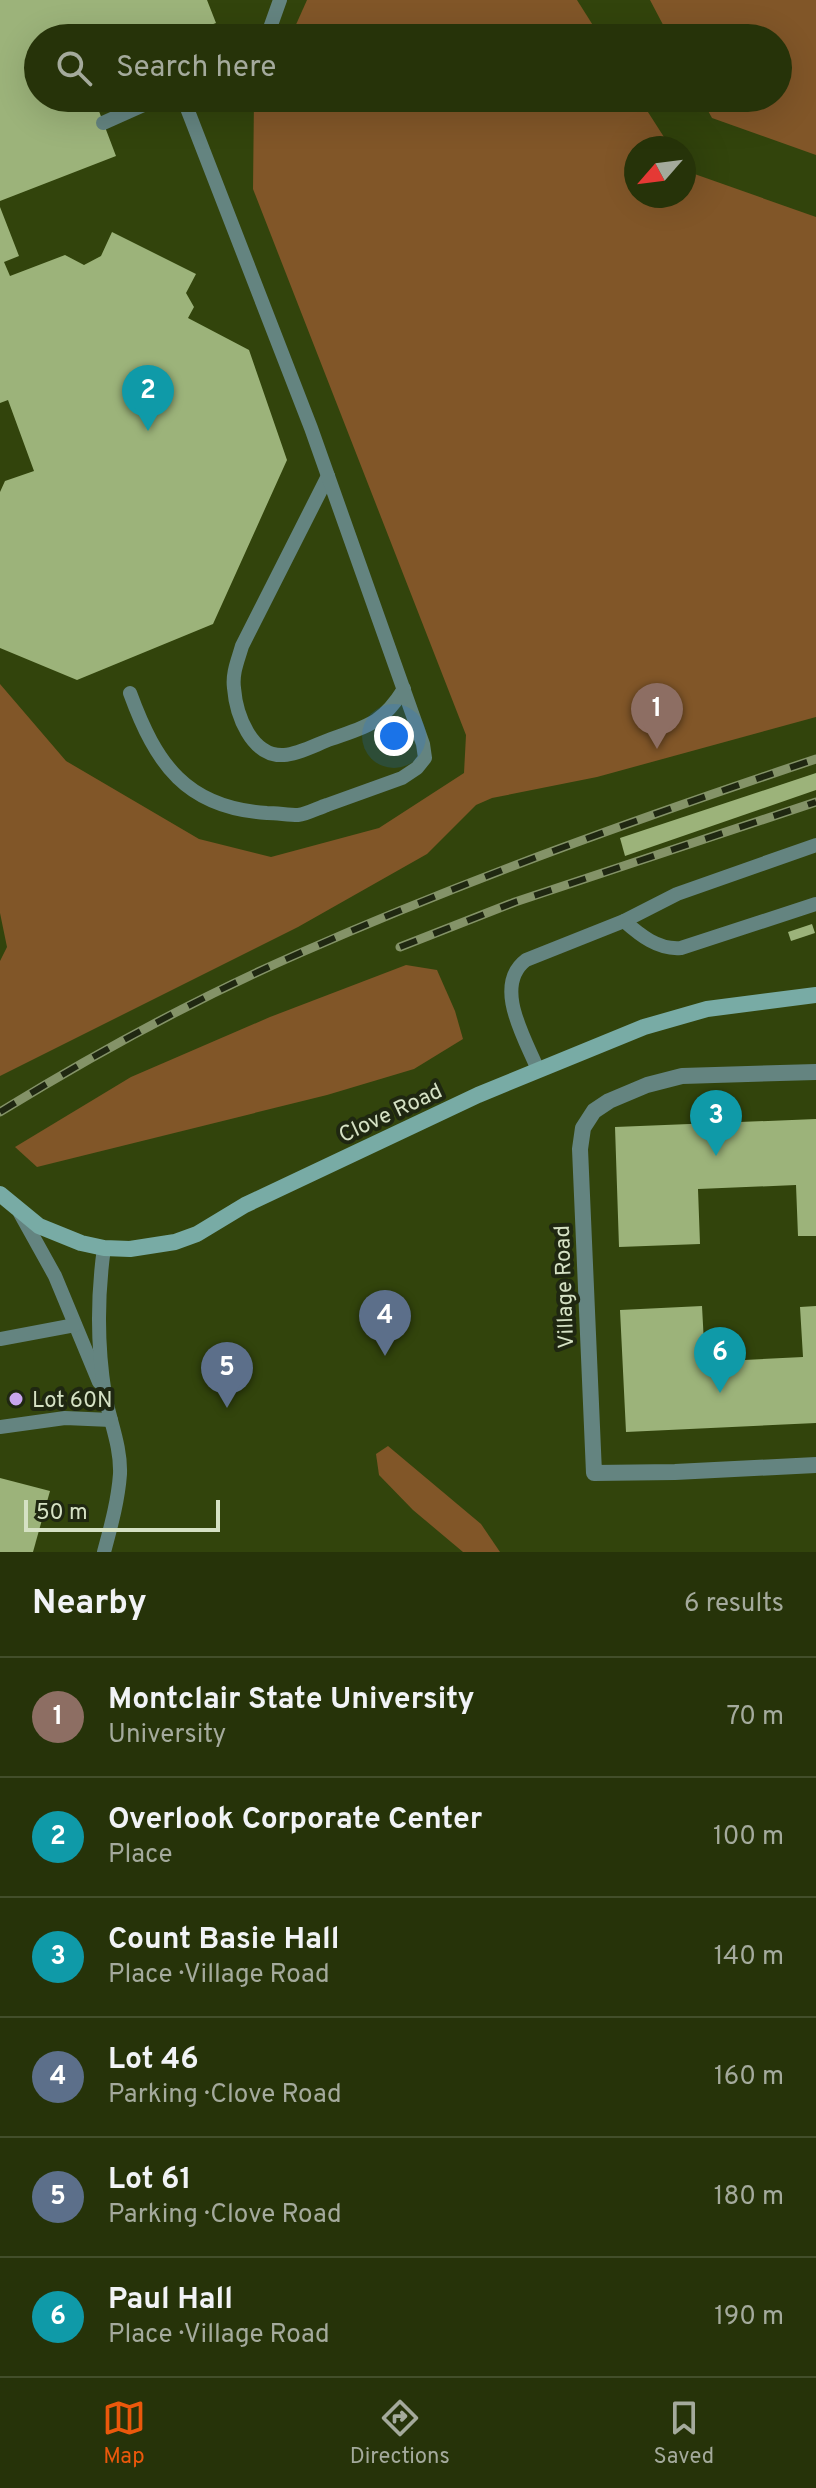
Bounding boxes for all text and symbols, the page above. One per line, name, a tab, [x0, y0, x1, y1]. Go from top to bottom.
search box	[24, 24, 792, 112]
icon: search	[52, 46, 96, 90]
text: Search here	[116, 50, 276, 87]
north arrow	[624, 136, 696, 208]
pin: 2	[122, 365, 174, 431]
pin: 1	[631, 683, 683, 749]
your location	[374, 716, 414, 756]
street label: Clove Road	[335, 1079, 447, 1150]
pin: 3	[690, 1090, 742, 1156]
street label: Village Road	[550, 1225, 581, 1349]
pin: 4	[359, 1290, 411, 1356]
pin: 6	[694, 1327, 746, 1393]
pin: 5	[201, 1342, 253, 1408]
place label: Lot 60N	[32, 1388, 113, 1415]
marker: Lot 60N	[7, 1390, 25, 1408]
scale bar	[24, 1496, 220, 1532]
text: 50 m	[36, 1500, 88, 1527]
text: Nearby	[32, 1583, 147, 1626]
text: 6 results	[684, 1588, 784, 1621]
text: Montclair State University	[108, 1682, 474, 1719]
text: 1	[53, 1701, 63, 1734]
text: 70 m	[726, 1701, 784, 1734]
text: University	[108, 1719, 226, 1752]
text: Overlook Corporate Center	[108, 1802, 482, 1839]
text: 2	[50, 1821, 66, 1854]
text: 100 m	[713, 1821, 784, 1854]
text: Place	[108, 1839, 172, 1872]
text: Count Basie Hall	[108, 1922, 339, 1959]
text: 3	[50, 1941, 66, 1974]
text: 140 m	[714, 1941, 784, 1974]
text: Place · Village Road	[108, 1959, 330, 1992]
text: Lot 46	[108, 2042, 199, 2079]
text: 4	[50, 2061, 66, 2094]
text: 160 m	[714, 2061, 784, 2094]
text: Parking · Clove Road	[108, 2079, 342, 2112]
text: Lot 61	[108, 2162, 191, 2199]
text: 5	[50, 2181, 66, 2214]
text: 180 m	[714, 2181, 784, 2214]
text: Parking · Clove Road	[108, 2199, 342, 2232]
text: Paul Hall	[108, 2282, 233, 2319]
text: 6	[50, 2301, 66, 2334]
text: 190 m	[714, 2301, 784, 2334]
text: Place · Village Road	[108, 2319, 330, 2352]
tab: Map	[102, 2396, 146, 2471]
tab: Directions	[350, 2396, 450, 2471]
tab: Saved	[654, 2396, 714, 2471]

